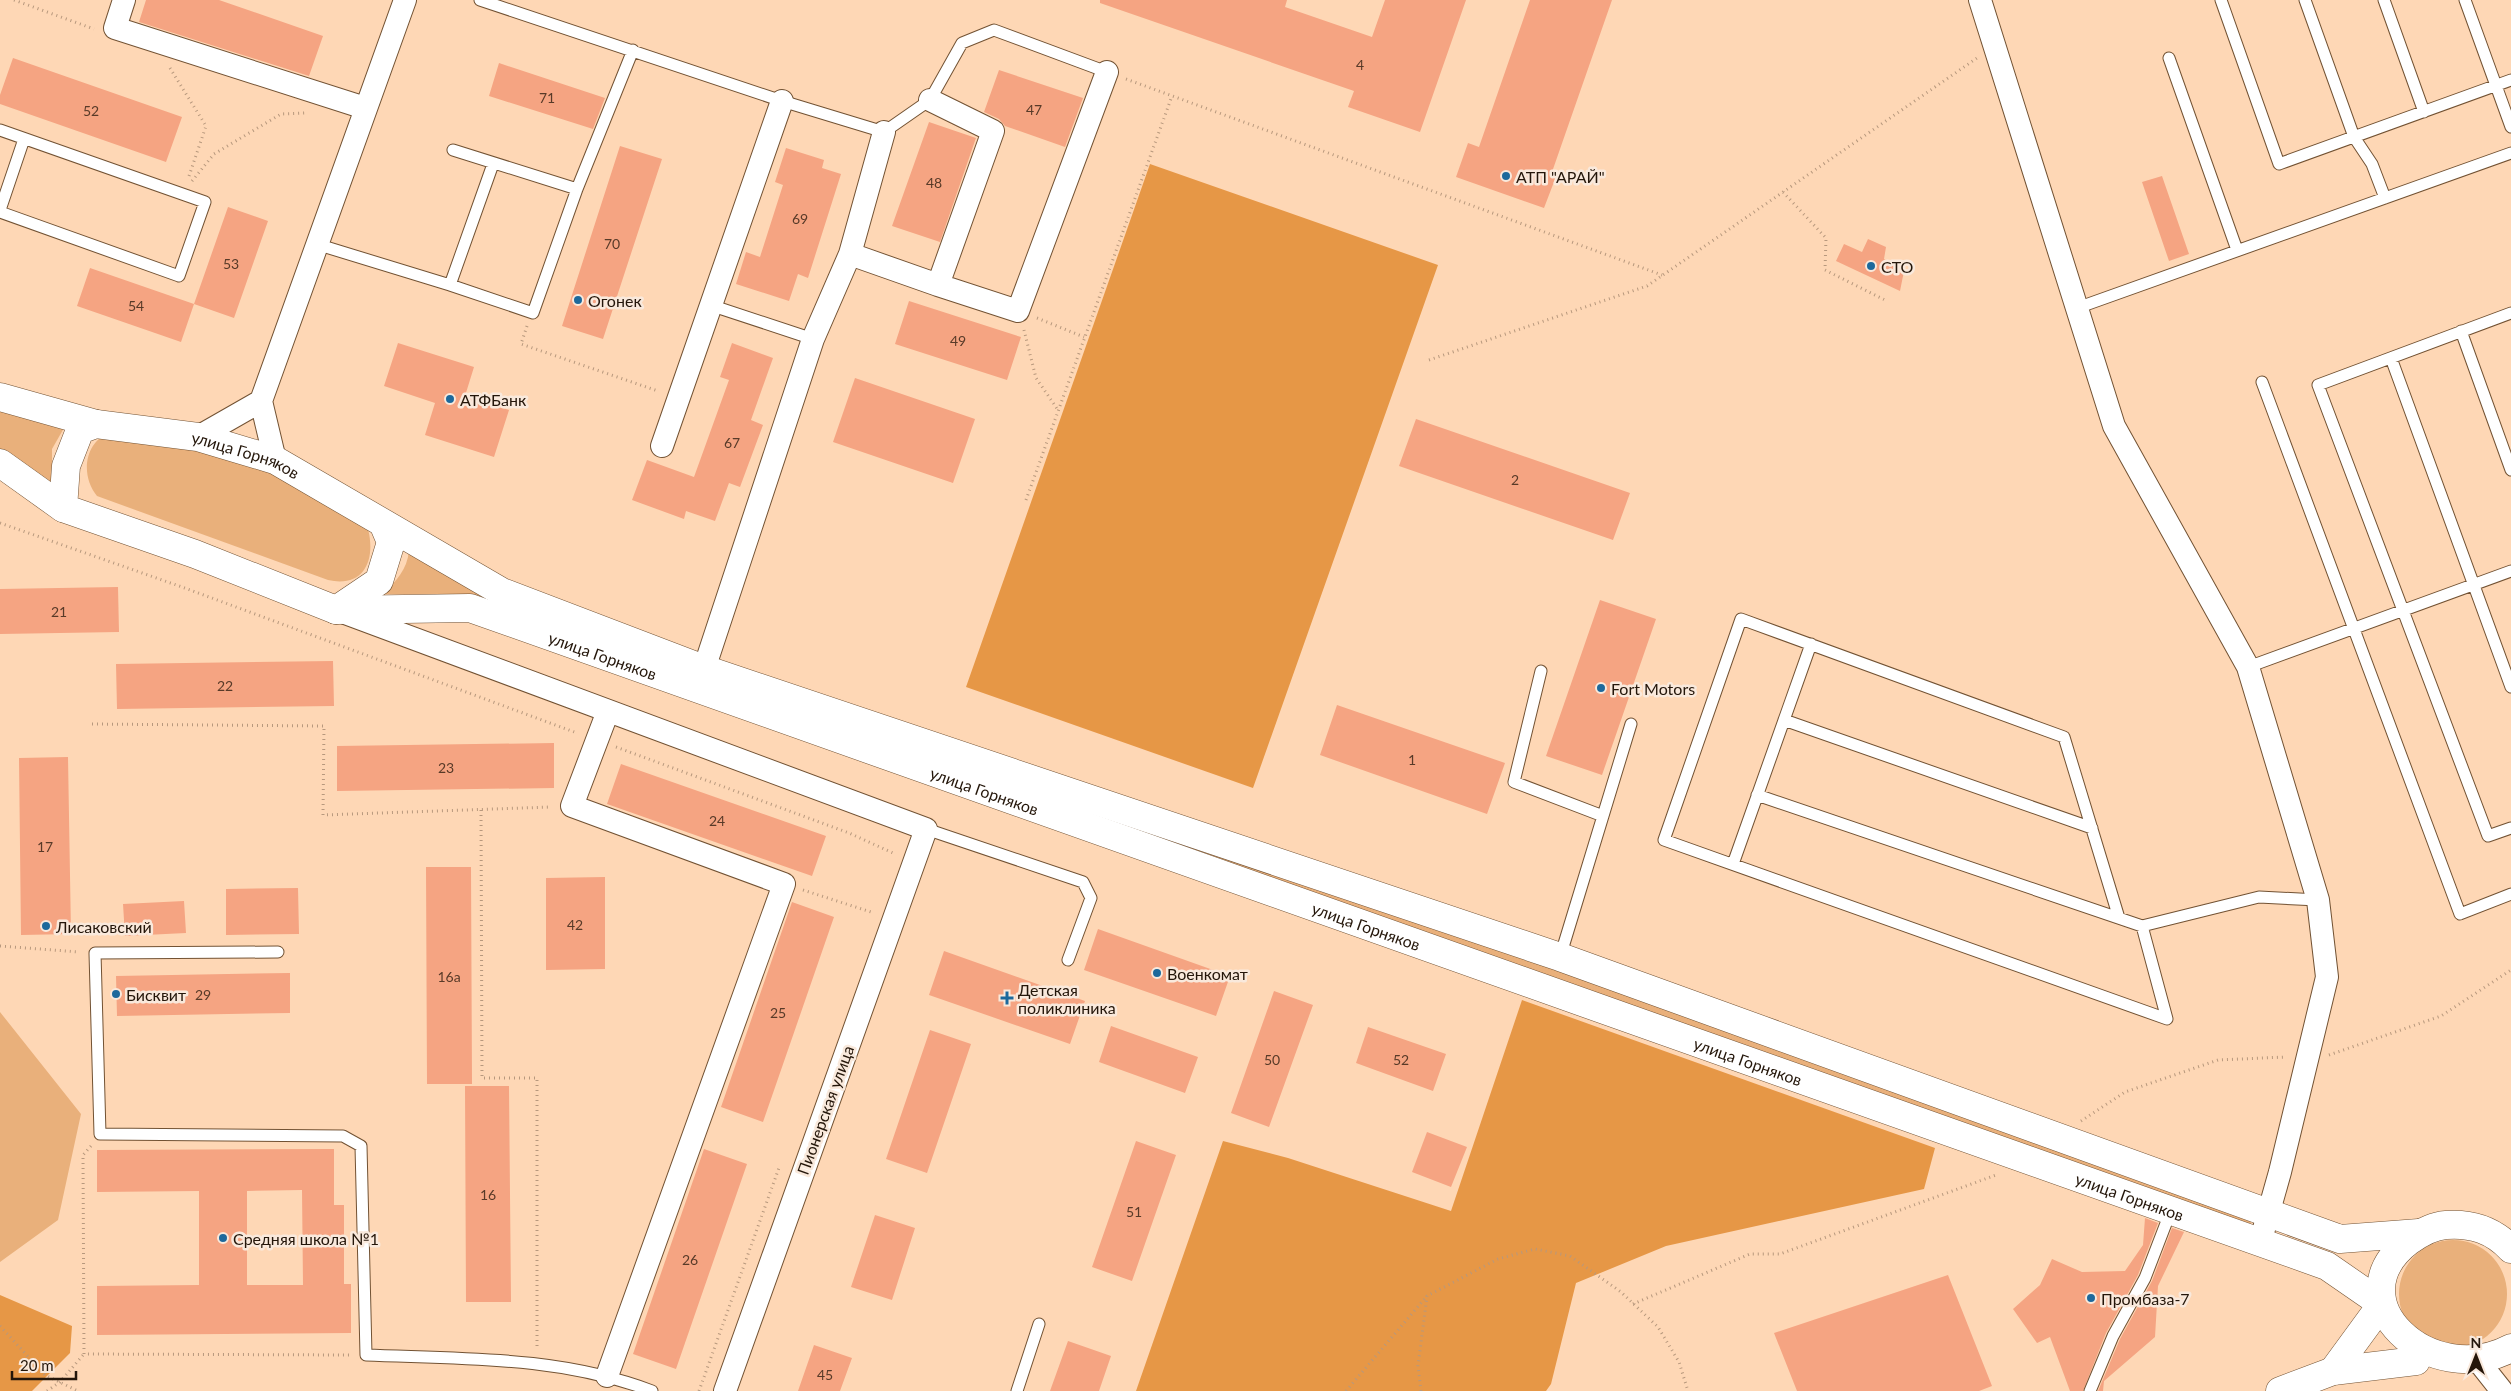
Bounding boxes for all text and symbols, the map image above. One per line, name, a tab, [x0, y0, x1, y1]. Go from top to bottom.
house number: 4	[1356, 56, 1364, 73]
house number: 71	[539, 89, 555, 106]
house number: 47	[1026, 101, 1042, 118]
house number: 52	[83, 102, 99, 119]
place label: АТП "АРАЙ"	[1516, 167, 1605, 186]
marker: АТП "АРАЙ"	[1500, 170, 1512, 182]
house number: 48	[926, 174, 942, 191]
house number: 69	[792, 210, 808, 227]
house number: 70	[604, 235, 620, 252]
house number: 53	[223, 255, 239, 272]
place label: СТО	[1881, 257, 1914, 276]
marker: СТО	[1865, 260, 1877, 272]
place label: Огонек	[588, 291, 642, 310]
marker: Огонек	[572, 294, 584, 306]
house number: 54	[128, 297, 144, 314]
house number: 49	[950, 332, 966, 349]
place label: АТФБанк	[460, 390, 527, 409]
marker: АТФБанк	[444, 393, 456, 405]
street label: улица Горняков	[191, 427, 303, 482]
house number: 67	[724, 434, 740, 451]
house number: 2	[1511, 471, 1519, 488]
house number: 21	[51, 603, 67, 620]
street label: улица Горняков	[546, 627, 660, 683]
house number: 22	[217, 677, 233, 694]
place label: Fort Motors	[1611, 679, 1695, 698]
marker: Fort Motors	[1595, 682, 1607, 694]
house number: 1	[1408, 751, 1416, 768]
house number: 23	[438, 759, 454, 776]
street label: улица Горняков	[928, 762, 1041, 818]
house number: 24	[709, 812, 725, 829]
house number: 17	[37, 838, 53, 855]
street label: улица Горняков	[1310, 898, 1423, 954]
house number: 42	[567, 916, 583, 933]
place label: Лисаковский	[55, 917, 152, 936]
marker: Лисаковский	[40, 920, 52, 932]
place label: Военкомат	[1167, 964, 1248, 983]
marker: Военкомат	[1151, 967, 1163, 979]
house number: 16а	[437, 968, 461, 985]
place label: Детская поликлиника	[1018, 980, 1116, 1017]
place label: Бисквит	[126, 985, 186, 1004]
house number: 29	[195, 986, 211, 1003]
marker: Бисквит	[110, 988, 122, 1000]
marker: Детская поликлиника	[1000, 991, 1014, 1005]
house number: 25	[770, 1004, 786, 1021]
street label: улица Горняков	[1691, 1033, 1805, 1089]
street label: Пионерская улица	[793, 1043, 857, 1177]
house number: 50	[1264, 1051, 1280, 1068]
house number: 52	[1393, 1051, 1409, 1068]
street label: улица Горняков	[2073, 1168, 2187, 1224]
house number: 16	[480, 1186, 496, 1203]
house number: 51	[1126, 1203, 1142, 1220]
place label: Средняя школа №1	[233, 1229, 379, 1248]
marker: Средняя школа №1	[217, 1232, 229, 1244]
house number: 26	[682, 1251, 698, 1268]
place label: Промбаза-7	[2101, 1289, 2190, 1308]
marker: Промбаза-7	[2085, 1292, 2097, 1304]
north arrow	[2451, 1331, 2501, 1381]
text: N	[2471, 1334, 2481, 1351]
scale bar	[12, 1348, 76, 1380]
text: 20 m	[20, 1356, 54, 1374]
house number: 45	[817, 1366, 833, 1383]

